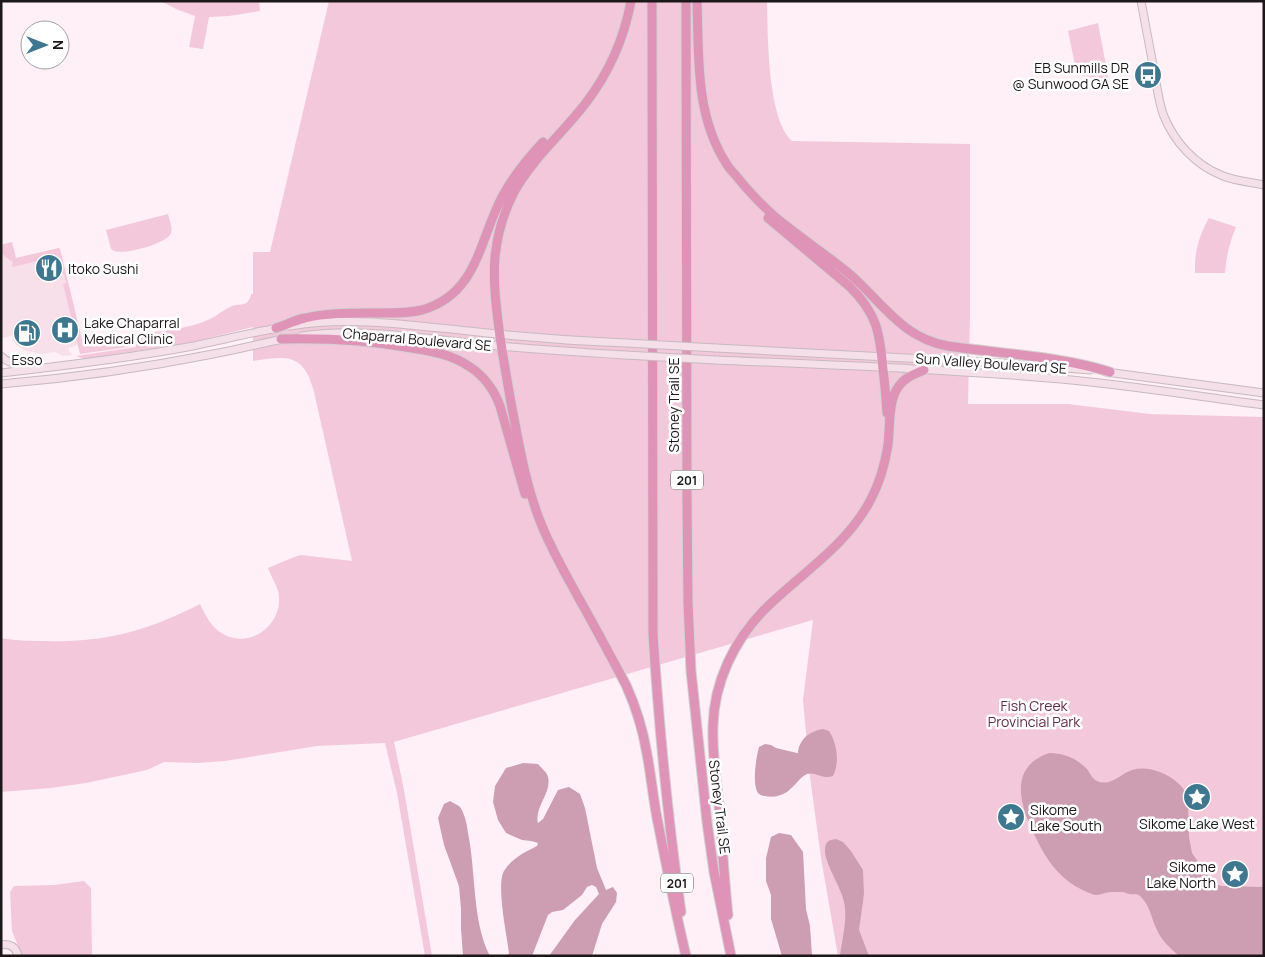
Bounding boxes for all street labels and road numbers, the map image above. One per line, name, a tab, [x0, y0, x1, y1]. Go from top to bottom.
street label: Chaparral Boulevard SE	[342, 323, 492, 355]
street label: Sun Valley Boulevard SE	[915, 348, 1067, 378]
street label: Stoney Trail SE	[664, 358, 683, 452]
road number: 201	[671, 470, 703, 490]
street label: Stoney Trail SE	[705, 759, 735, 855]
road number: 201	[661, 874, 693, 892]

